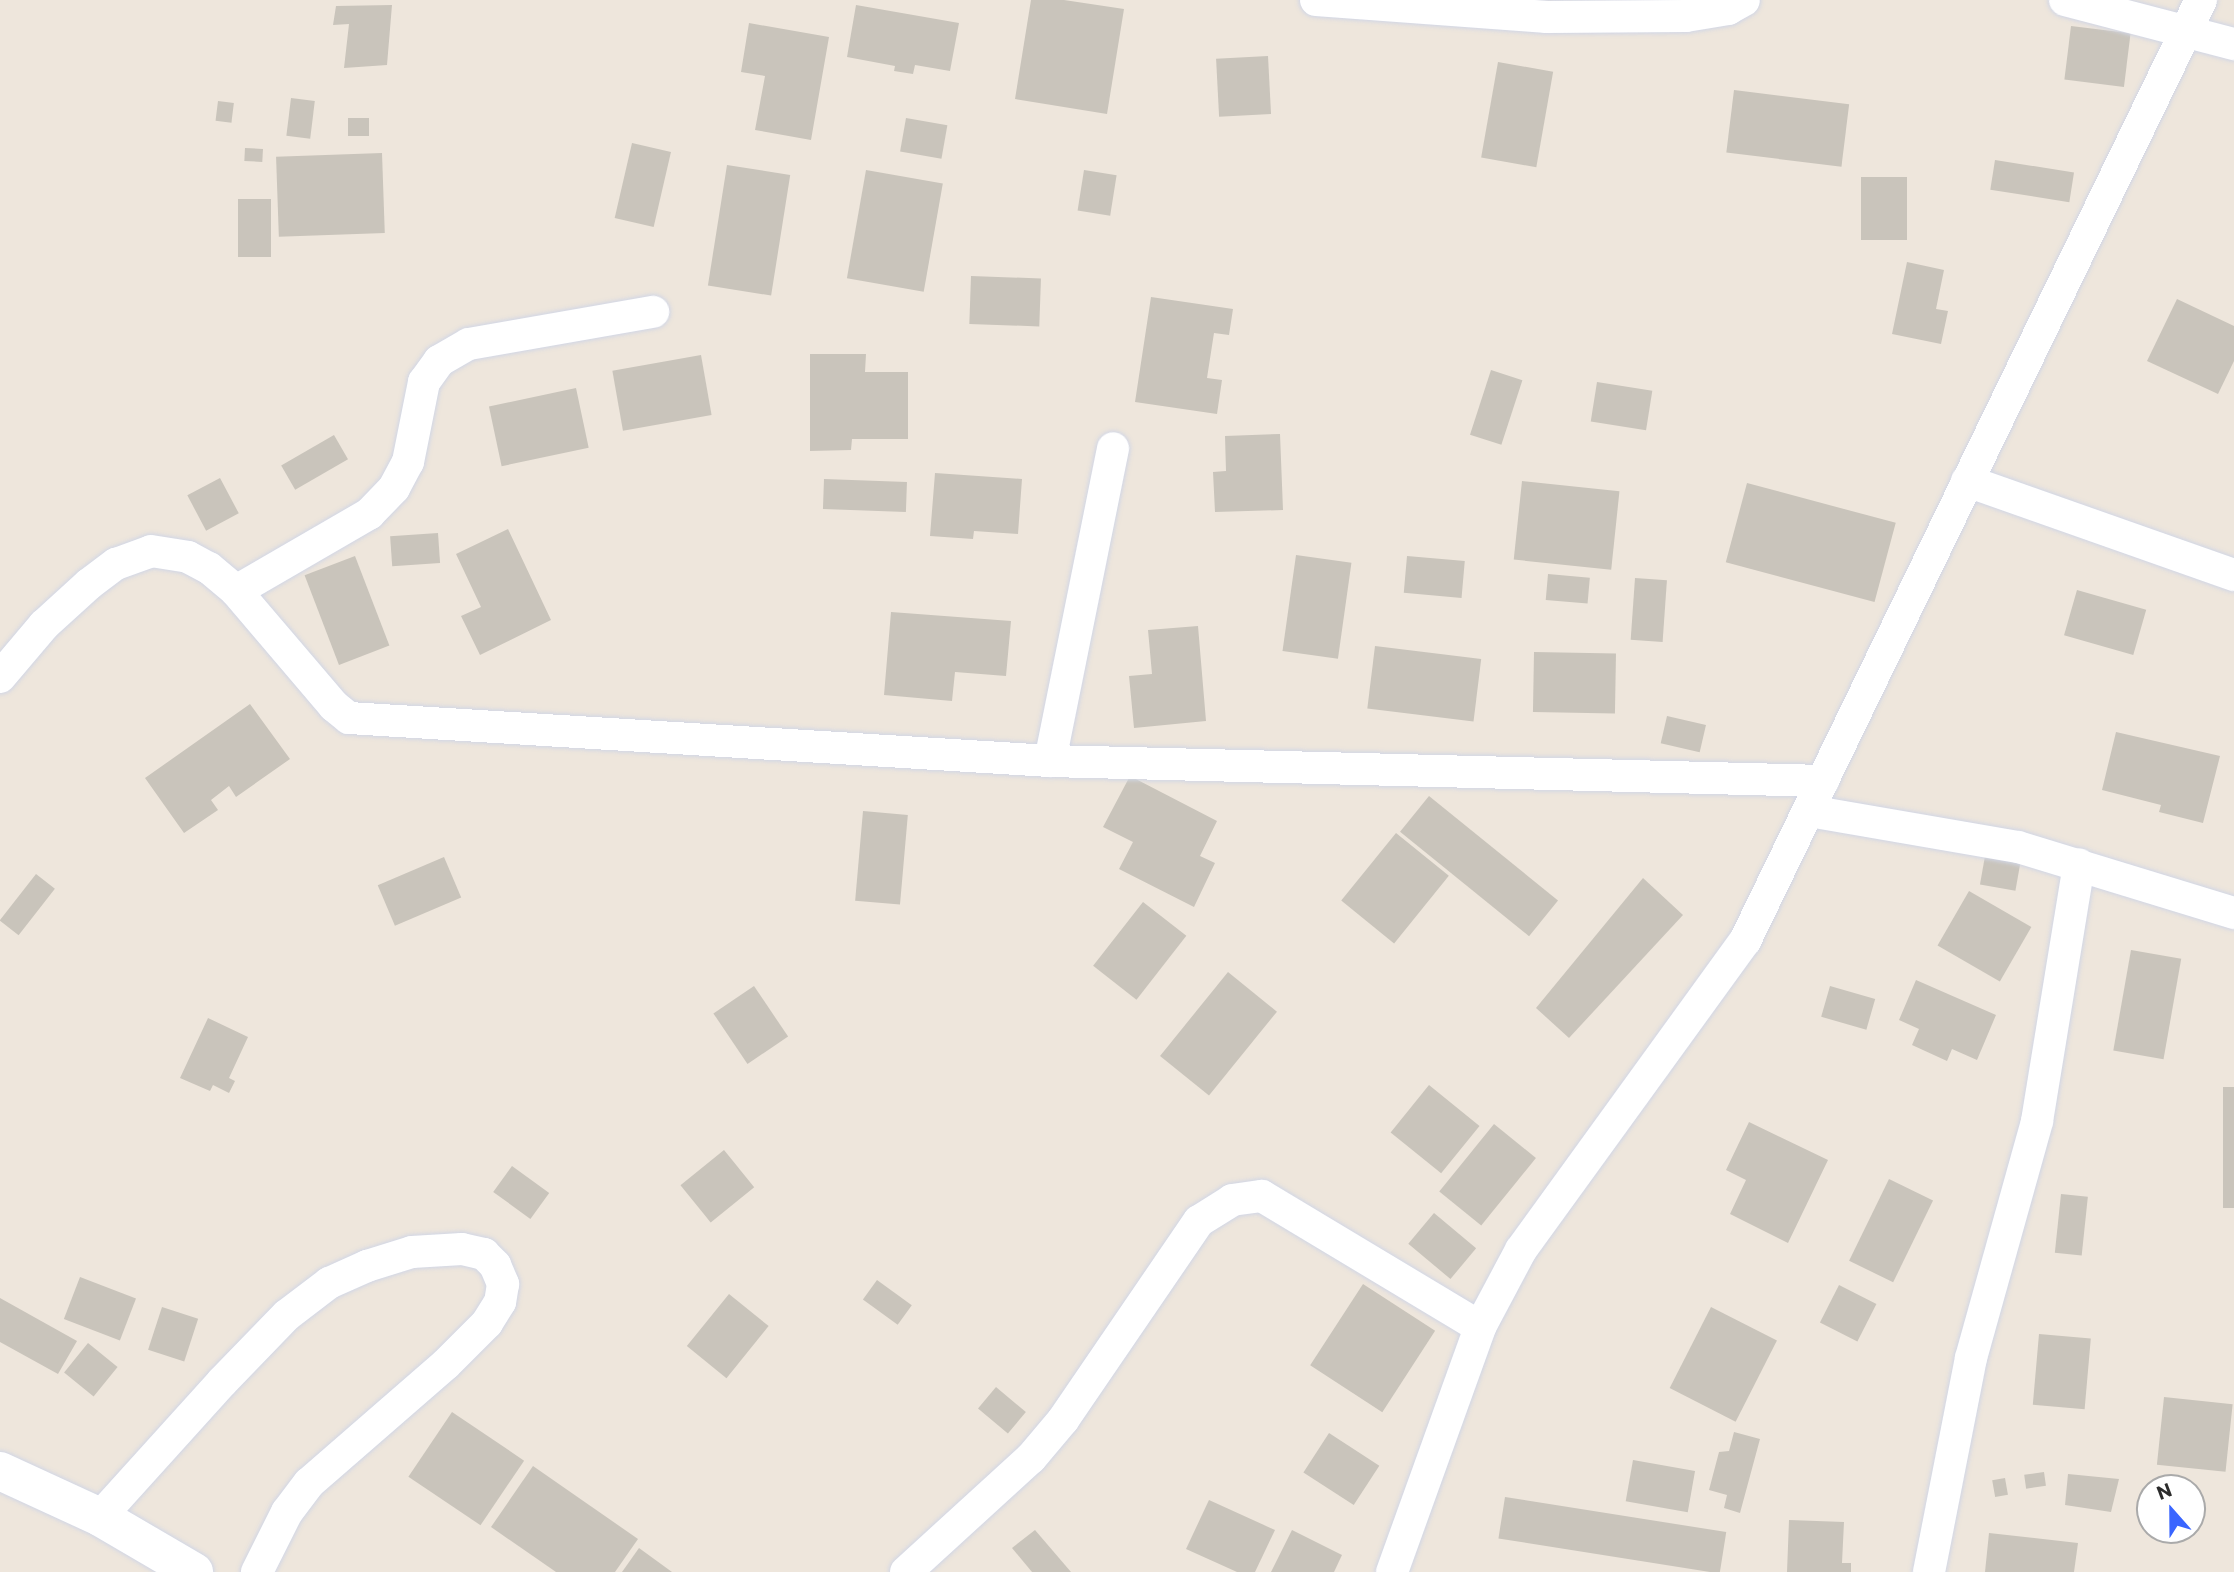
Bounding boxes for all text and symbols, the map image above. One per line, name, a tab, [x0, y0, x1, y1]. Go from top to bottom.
north arrow	[2136, 1474, 2206, 1544]
text: N	[2153, 1478, 2175, 1504]

